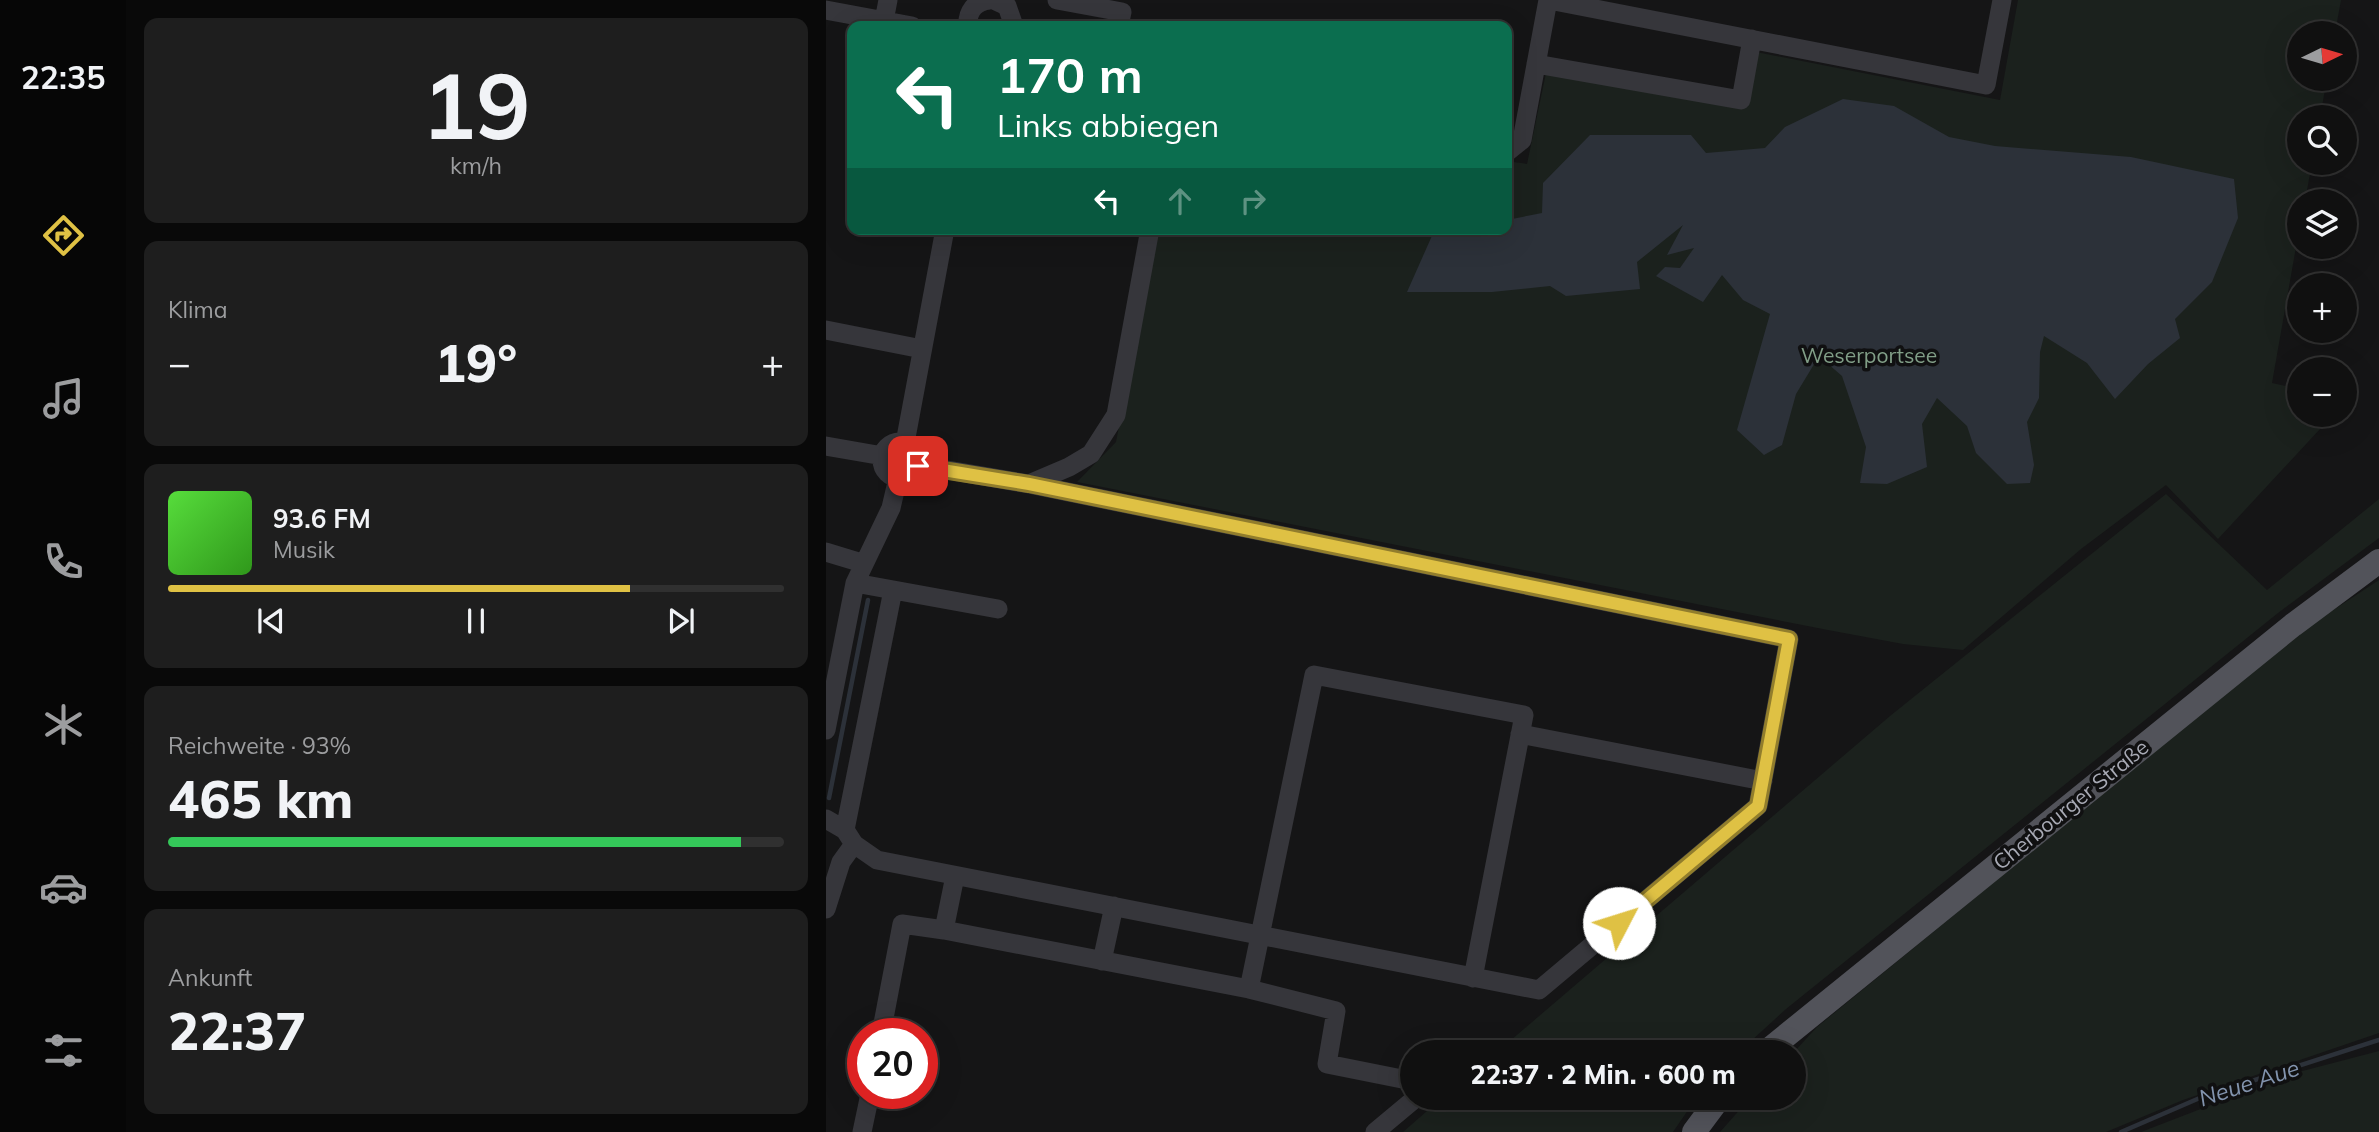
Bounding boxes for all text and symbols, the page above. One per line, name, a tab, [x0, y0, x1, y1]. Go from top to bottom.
north arrow	[2287, 21, 2357, 91]
map controls	[2287, 21, 2357, 427]
text: 170 m	[997, 44, 1143, 105]
text: 19	[421, 48, 531, 162]
icon: left	[882, 49, 973, 140]
text: 22:35	[21, 57, 105, 97]
text: Links abbiegen	[997, 105, 1219, 145]
button: search	[2287, 105, 2357, 175]
text: km/h	[450, 151, 502, 180]
icon: left	[1088, 182, 1126, 220]
icon: ahead	[1161, 182, 1199, 220]
icon: right	[1234, 182, 1272, 220]
button: layers	[2287, 189, 2357, 259]
icon: directions	[39, 211, 88, 260]
button: +	[2287, 273, 2357, 343]
text: Klima	[168, 295, 228, 324]
text: 19°	[435, 330, 517, 395]
text: −	[168, 339, 191, 387]
text: +	[761, 339, 784, 387]
park label: Weserportsee	[1801, 342, 1937, 368]
button: −	[2287, 357, 2357, 427]
icon: music	[39, 374, 88, 423]
pin	[888, 436, 948, 496]
icon: arrive	[899, 447, 937, 485]
text: 93.6 FM	[273, 502, 371, 535]
text: Musik	[273, 535, 335, 564]
icon: phone	[39, 537, 88, 586]
icon: previous	[252, 602, 290, 640]
icon: pause	[457, 602, 495, 640]
icon: next	[662, 602, 700, 640]
icon: climate	[39, 700, 88, 749]
text: Reichweite · 93%	[168, 731, 351, 760]
street label: Cherbourger Straße	[1987, 734, 2153, 875]
text: 465 km	[168, 766, 353, 831]
icon: car	[39, 863, 88, 912]
position arrow	[1582, 886, 1656, 960]
text: Ankunft	[168, 963, 252, 992]
text: 22:37	[168, 998, 306, 1063]
speed limit sign: 20	[847, 1018, 938, 1109]
icon: filters	[39, 1026, 88, 1075]
water label: Neue Aue	[2195, 1053, 2303, 1112]
text: 22:37 · 2 Min. · 600 m	[1470, 1058, 1736, 1091]

